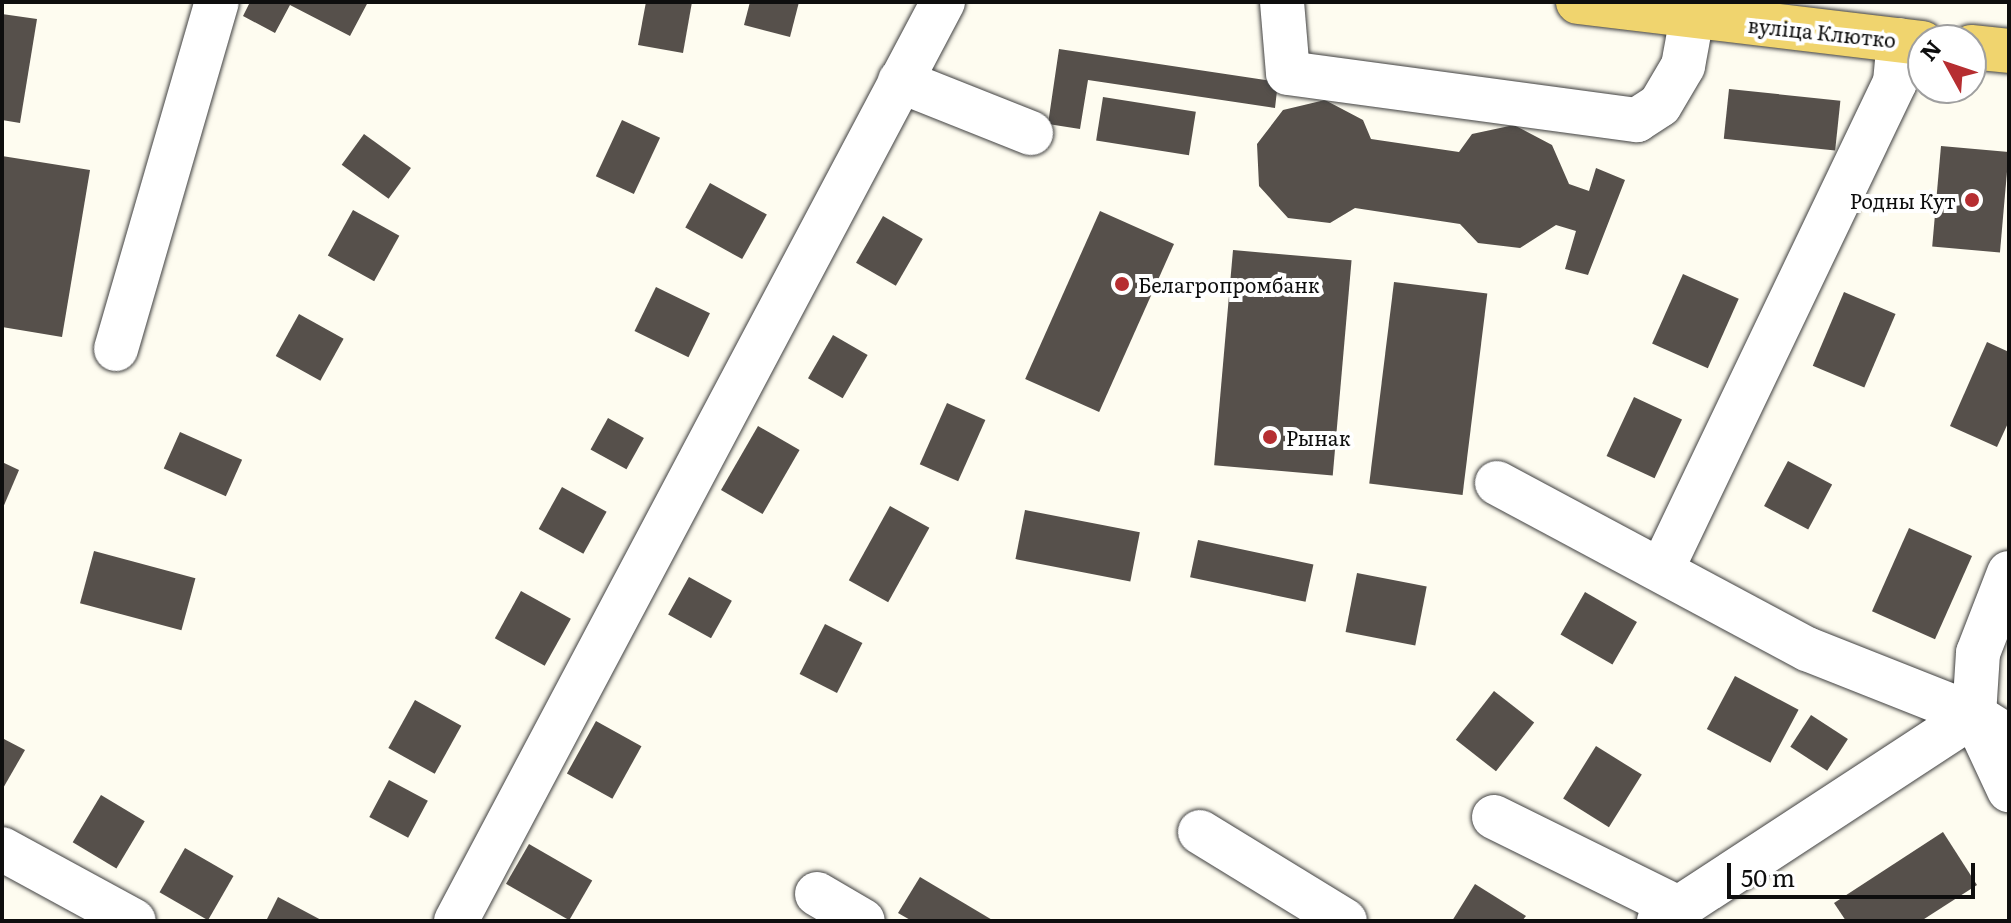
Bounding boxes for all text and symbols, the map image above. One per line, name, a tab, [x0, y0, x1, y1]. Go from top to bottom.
street label: вуліца Клютко	[1747, 12, 1897, 52]
north arrow	[1907, 24, 1987, 104]
text: N	[1911, 32, 1948, 67]
place label: Родны Кут	[1850, 188, 1956, 212]
marker: Родны Кут	[1963, 191, 1981, 209]
place label: Белагропромбанк	[1138, 272, 1320, 296]
marker: Белагропромбанк	[1113, 275, 1131, 293]
place label: Рынак	[1286, 425, 1350, 449]
marker: Рынак	[1261, 428, 1279, 446]
scale bar	[1731, 847, 1979, 897]
text: 50 m	[1741, 859, 1795, 894]

